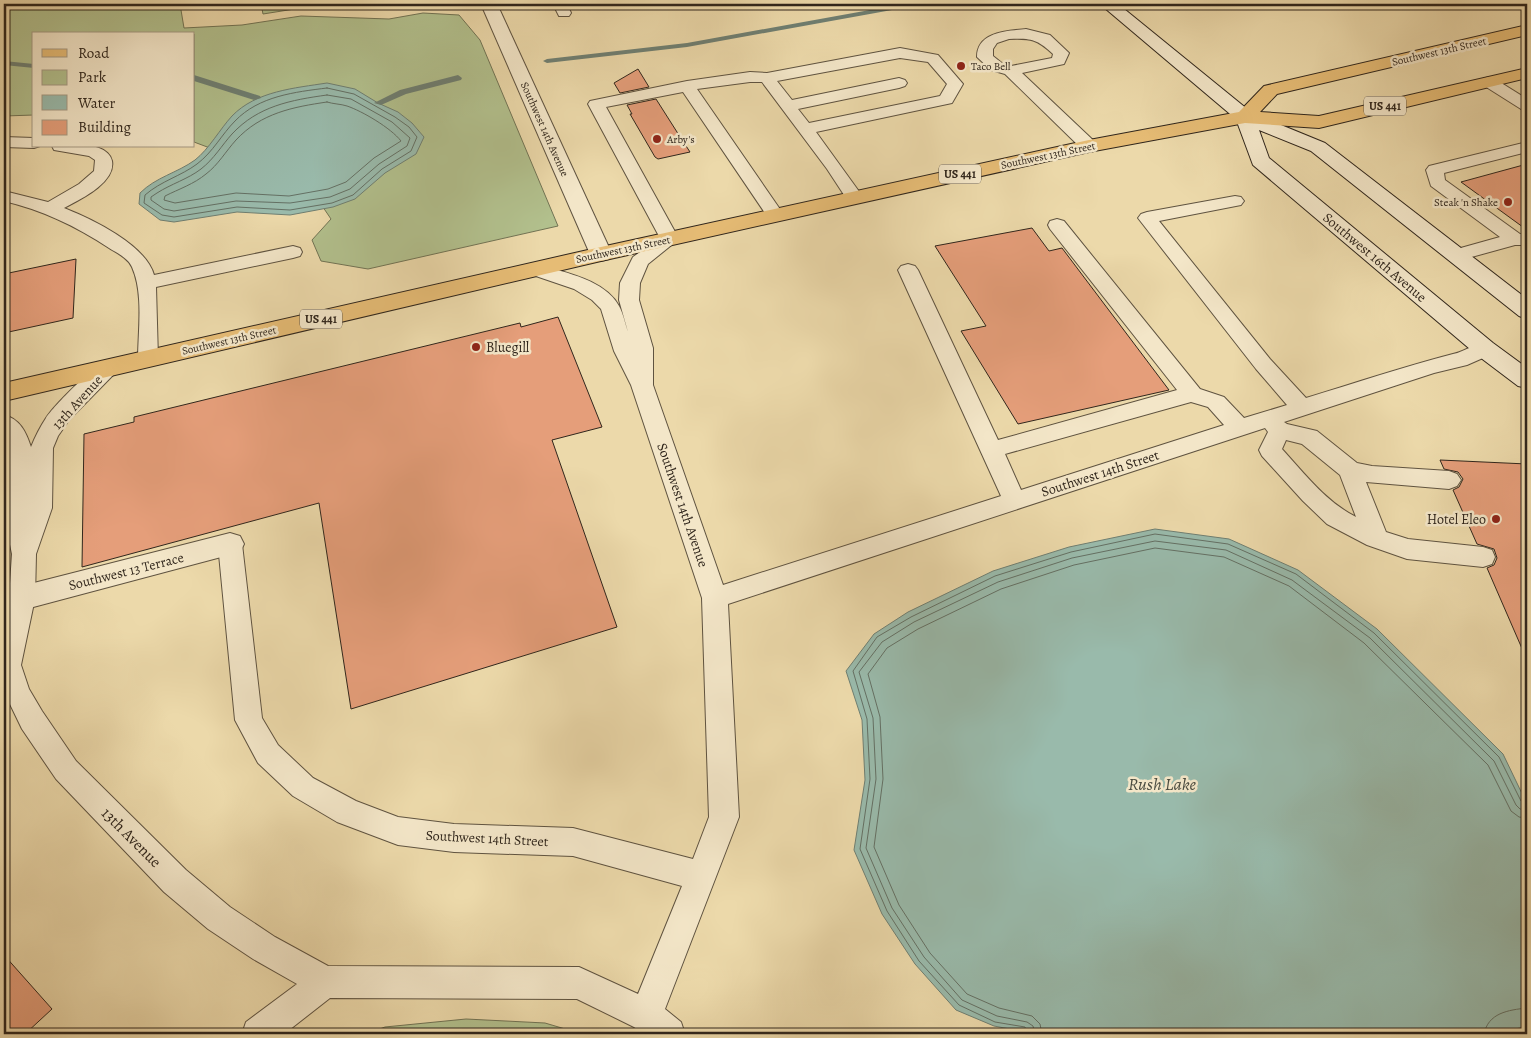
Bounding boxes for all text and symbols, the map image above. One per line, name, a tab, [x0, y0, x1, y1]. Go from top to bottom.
legend	[32, 32, 195, 148]
street label: Southwest 13th Street	[1391, 33, 1488, 70]
text: Road	[78, 43, 110, 63]
place label: Taco Bell	[971, 59, 1011, 74]
marker: Taco Bell	[955, 60, 967, 72]
text: Park	[78, 67, 107, 87]
street label: Southwest 14th Avenue	[517, 79, 572, 179]
text: Water	[77, 93, 115, 113]
road number: US 441	[1364, 96, 1406, 115]
text: Building	[78, 117, 131, 137]
place label: Arby's	[666, 132, 695, 147]
marker: Arby's	[651, 133, 663, 145]
street label: Southwest 13th Street	[1000, 138, 1097, 173]
road number: US 441	[939, 164, 981, 183]
place label: Steak 'n Shake	[1434, 195, 1498, 210]
marker: Steak 'n Shake	[1502, 196, 1514, 208]
street label: Southwest 16th Avenue	[1319, 208, 1431, 307]
street label: Southwest 13th Street	[575, 232, 672, 267]
road number: US 441	[300, 310, 342, 328]
street label: Southwest 13th Street	[181, 322, 278, 359]
place label: Bluegill	[486, 338, 530, 357]
marker: Bluegill	[470, 341, 482, 353]
street label: 13th Avenue	[48, 371, 107, 434]
street label: Southwest 14th Avenue	[652, 441, 713, 570]
street label: Southwest 14th Street	[1039, 445, 1162, 501]
place label: Hotel Eleo	[1427, 510, 1486, 529]
marker: Hotel Eleo	[1490, 513, 1502, 525]
street label: Southwest 13 Terrace	[67, 548, 186, 595]
water label: Rush Lake	[1128, 772, 1196, 796]
street label: 13th Avenue	[96, 803, 166, 873]
street label: Southwest 14th Street	[425, 826, 549, 851]

